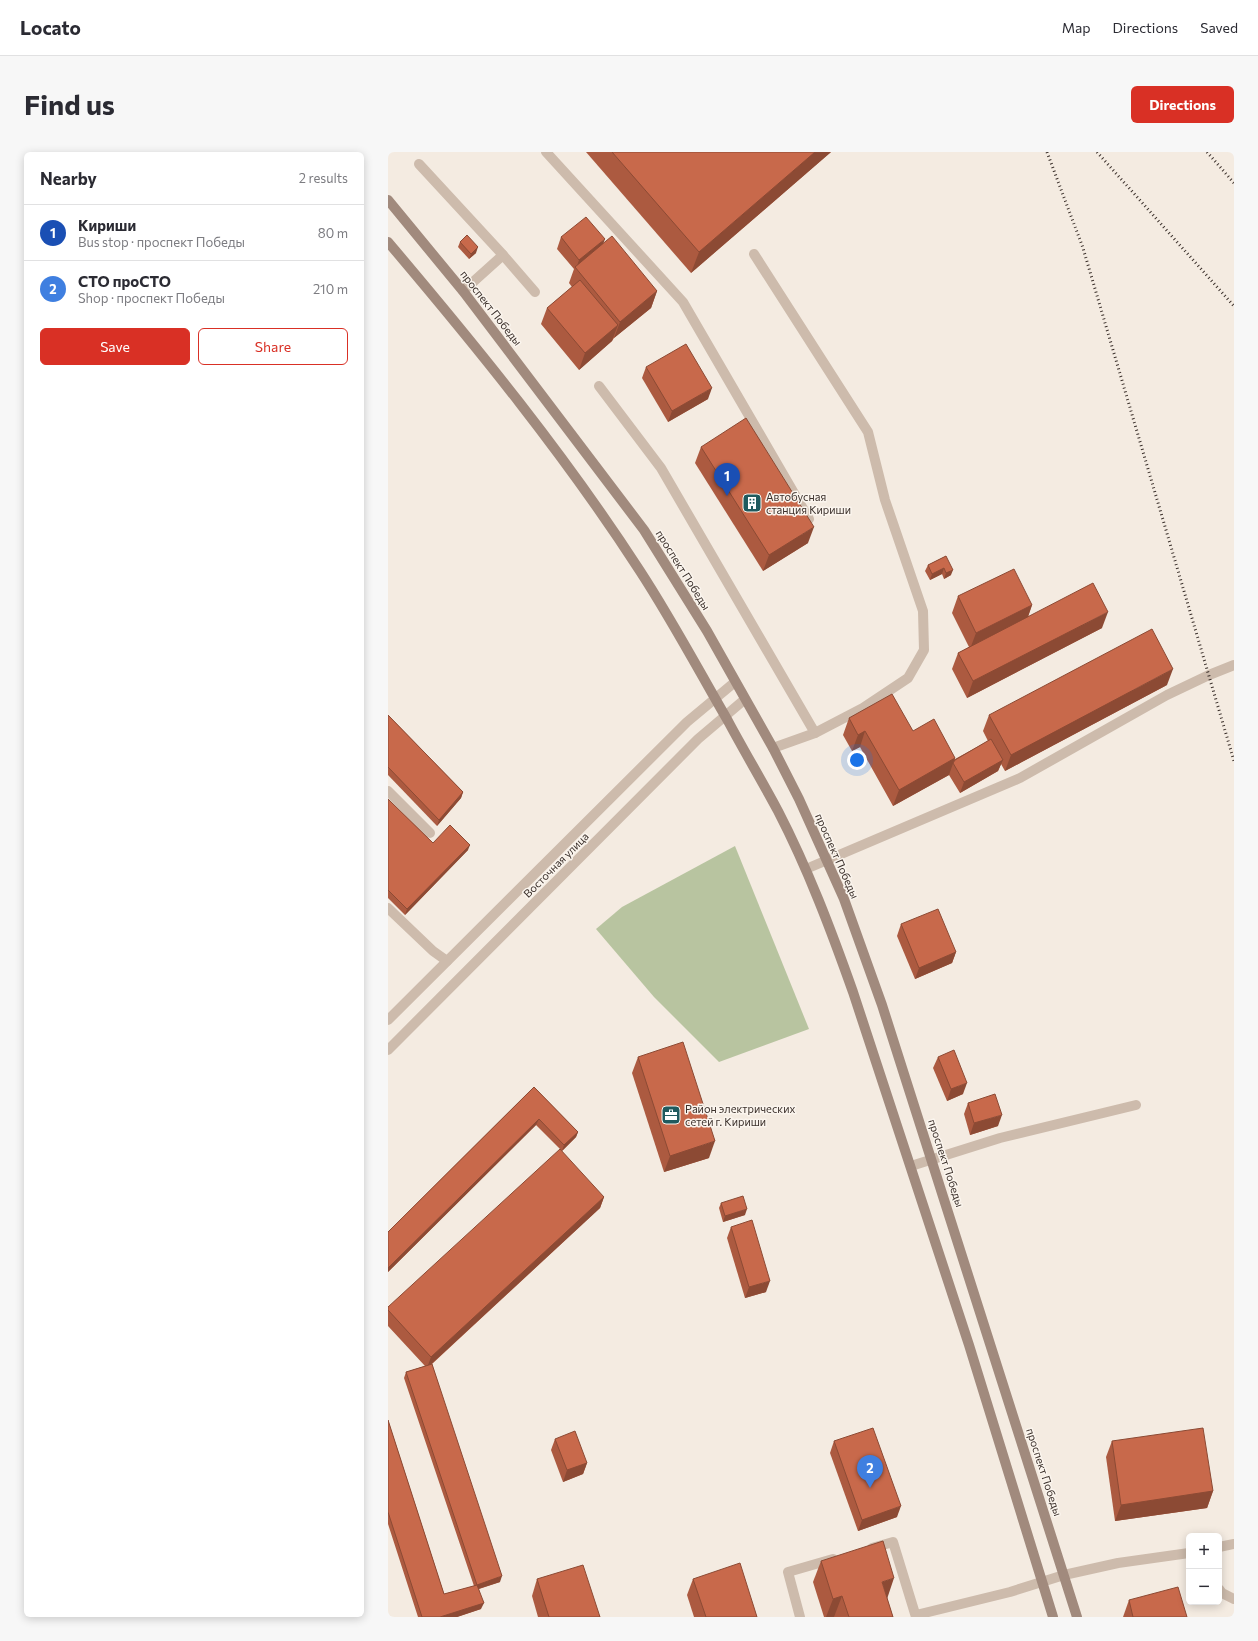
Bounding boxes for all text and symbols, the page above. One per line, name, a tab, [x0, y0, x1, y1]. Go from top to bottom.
text: Locato	[20, 16, 81, 39]
text: Map	[1062, 19, 1091, 36]
text: Directions	[1113, 19, 1178, 36]
text: Saved	[1200, 19, 1238, 36]
button: Directions	[1131, 86, 1234, 123]
text: Find us	[24, 87, 115, 121]
text: Nearby	[40, 168, 97, 189]
text: 2 results	[299, 170, 348, 186]
text: Кириши	[78, 216, 136, 234]
text: 1	[50, 225, 56, 241]
text: 80 m	[318, 225, 348, 241]
text: Bus stop · проспект Победы	[78, 234, 245, 250]
street label: проспект Победы	[458, 268, 525, 348]
text: СТО проСТО	[78, 272, 171, 290]
text: 2	[49, 281, 57, 297]
text: 210 m	[313, 281, 348, 297]
text: Shop · проспект Победы	[78, 290, 225, 306]
button: Save	[40, 328, 190, 365]
button: Share	[198, 328, 348, 365]
pin: 1	[714, 463, 740, 496]
place label: Автобусная станция Кириши	[766, 490, 851, 516]
building icon: Автобусная станция Кириши	[741, 492, 763, 514]
street label: проспект Победы	[654, 527, 713, 612]
your location	[847, 750, 867, 770]
street label: проспект Победы	[813, 811, 862, 900]
street label: Восточная улица	[520, 829, 591, 900]
place label: Район электрических сетей г. Кириши	[685, 1102, 796, 1128]
office icon: Район электрических сетей г. Кириши	[660, 1104, 682, 1126]
street label: проспект Победы	[926, 1117, 967, 1208]
street label: проспект Победы	[1024, 1426, 1065, 1517]
pin: 2	[857, 1455, 883, 1488]
map controls	[1186, 1533, 1222, 1605]
button: +	[1186, 1533, 1222, 1569]
button: −	[1186, 1569, 1222, 1605]

